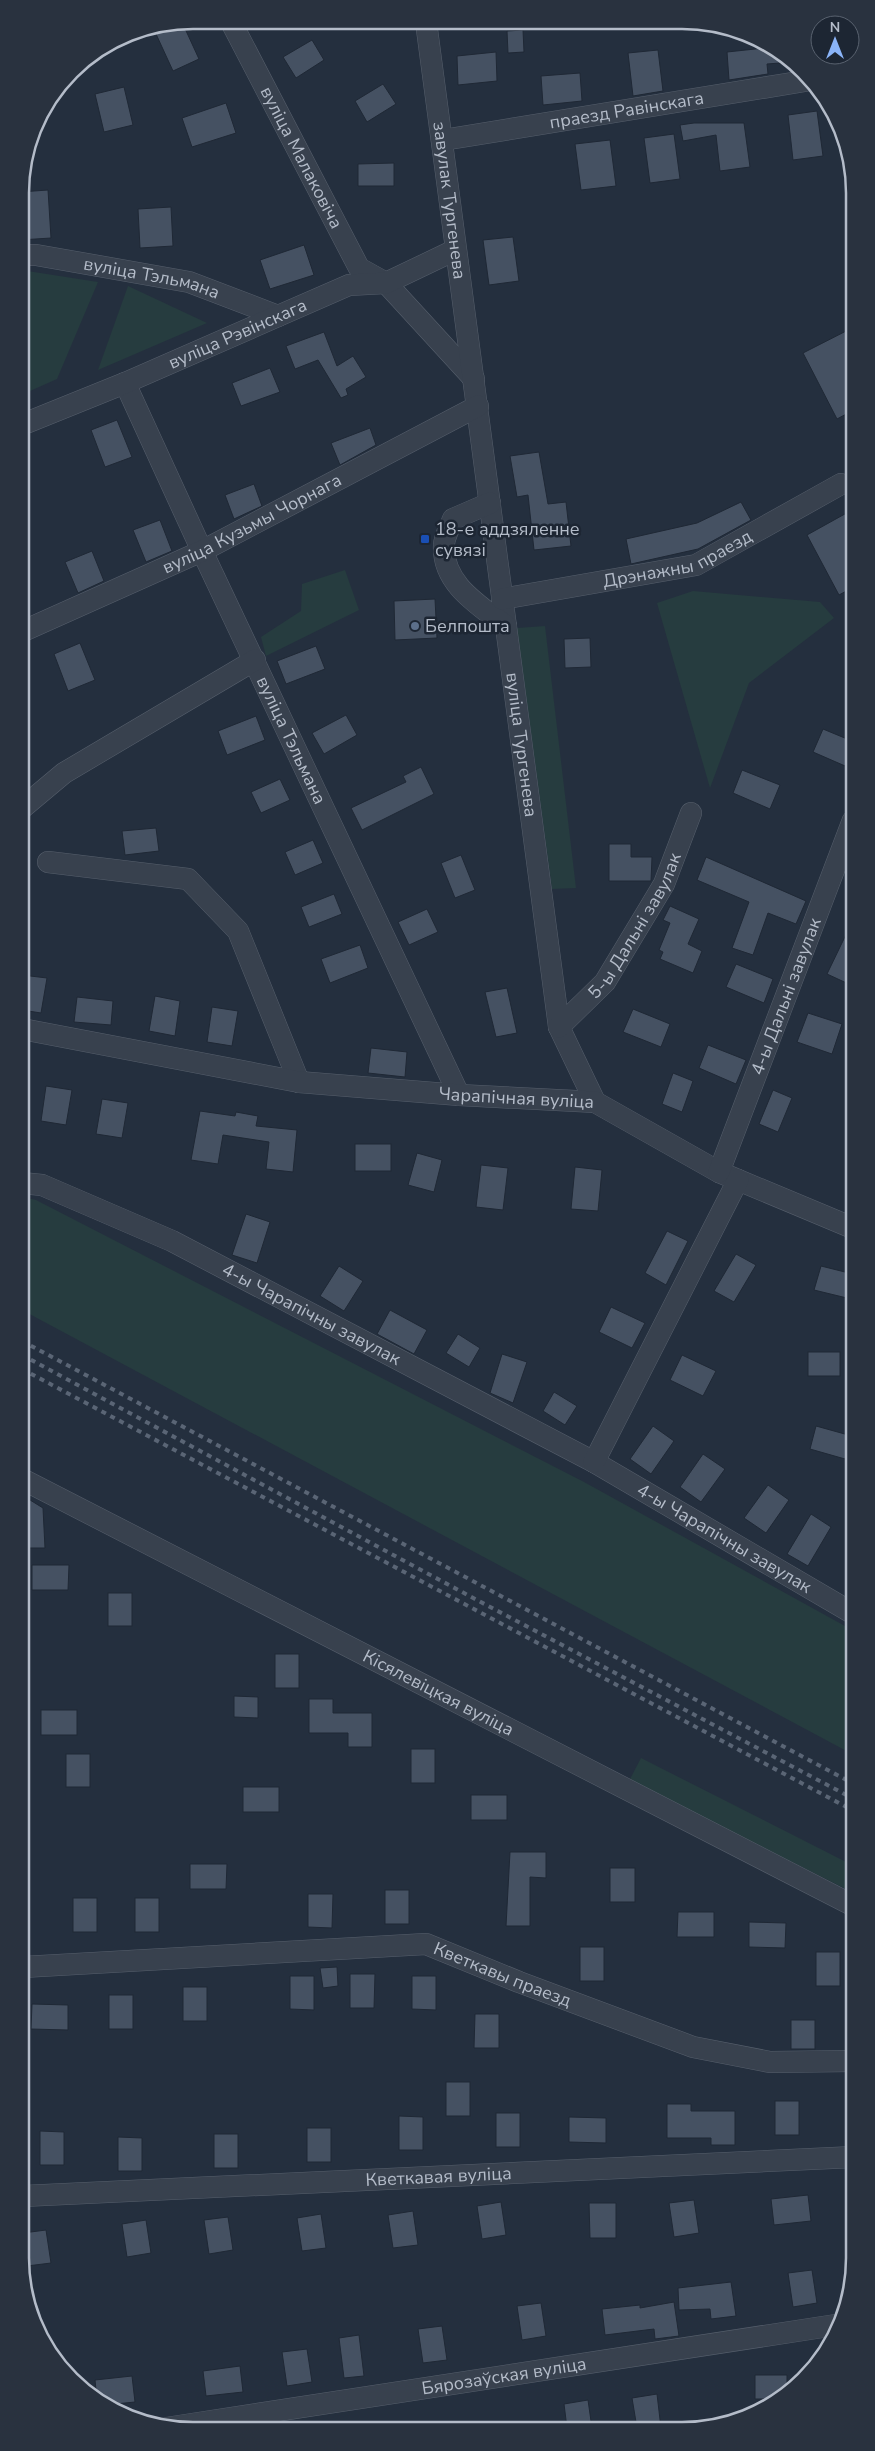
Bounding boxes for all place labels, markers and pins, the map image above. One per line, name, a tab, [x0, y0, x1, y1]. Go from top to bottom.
place label: 18-е аддзяленне сувязі	[435, 517, 580, 562]
marker: 18-е аддзяленне сувязі	[419, 533, 431, 545]
place label: Белпошта	[425, 614, 510, 638]
marker: Белпошта	[409, 620, 421, 632]

